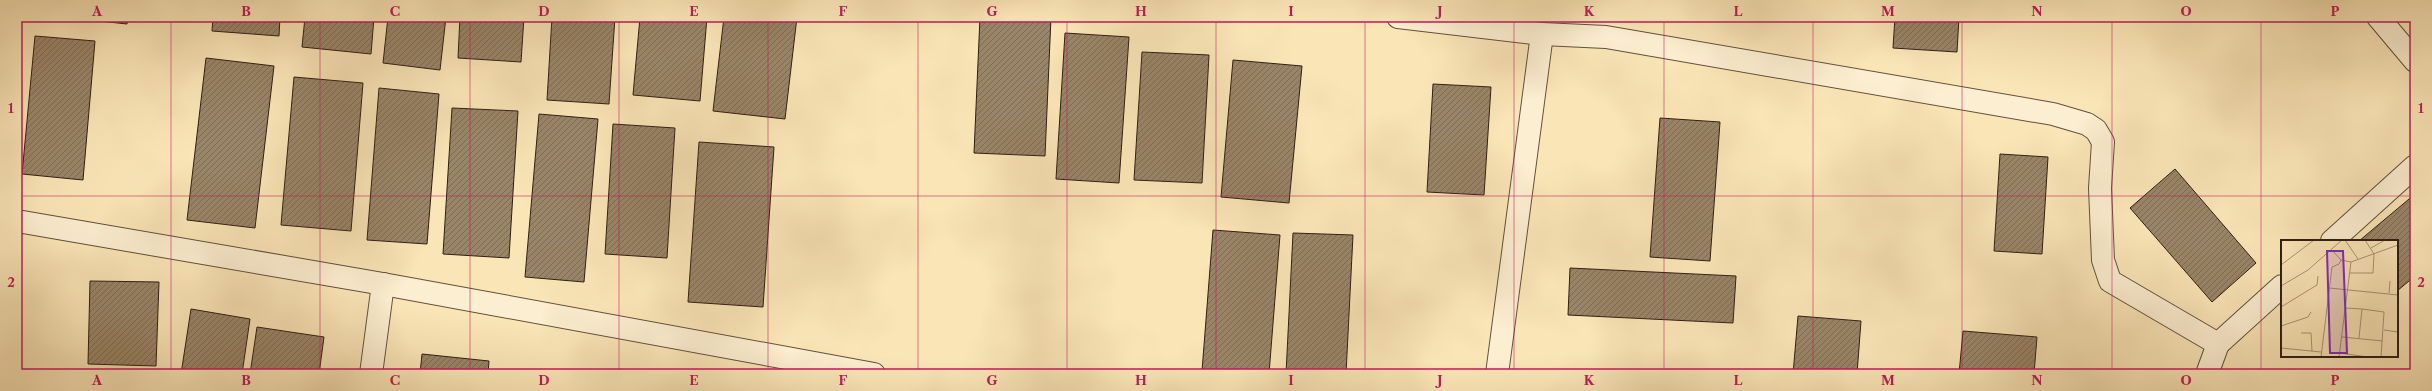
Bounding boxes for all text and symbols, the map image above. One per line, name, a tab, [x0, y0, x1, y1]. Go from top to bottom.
text: A	[91, 3, 103, 19]
text: B	[241, 3, 251, 19]
text: C	[390, 3, 400, 19]
text: D	[538, 3, 550, 19]
text: E	[689, 3, 699, 19]
text: F	[839, 3, 848, 19]
text: G	[986, 3, 998, 19]
text: H	[1135, 3, 1147, 19]
text: I	[1288, 3, 1294, 19]
text: J	[1435, 3, 1443, 19]
text: K	[1584, 3, 1595, 19]
text: L	[1734, 3, 1743, 19]
text: M	[1881, 3, 1895, 19]
text: N	[2031, 3, 2043, 19]
text: O	[2180, 3, 2192, 19]
text: P	[2331, 3, 2340, 19]
text: 1	[8, 100, 14, 116]
text: 1	[2418, 100, 2424, 116]
inset map	[2281, 240, 2398, 357]
text: 2	[7, 274, 15, 290]
text: 2	[2417, 274, 2425, 290]
text: A	[91, 372, 103, 388]
text: B	[241, 372, 251, 388]
text: C	[390, 372, 400, 388]
text: D	[538, 372, 550, 388]
text: E	[689, 372, 699, 388]
text: F	[839, 372, 848, 388]
text: G	[986, 372, 998, 388]
text: H	[1135, 372, 1147, 388]
text: I	[1288, 372, 1294, 388]
text: J	[1435, 372, 1443, 388]
text: K	[1584, 372, 1595, 388]
text: L	[1734, 372, 1743, 388]
text: M	[1881, 372, 1895, 388]
text: N	[2031, 372, 2043, 388]
text: O	[2180, 372, 2192, 388]
text: P	[2331, 372, 2340, 388]

